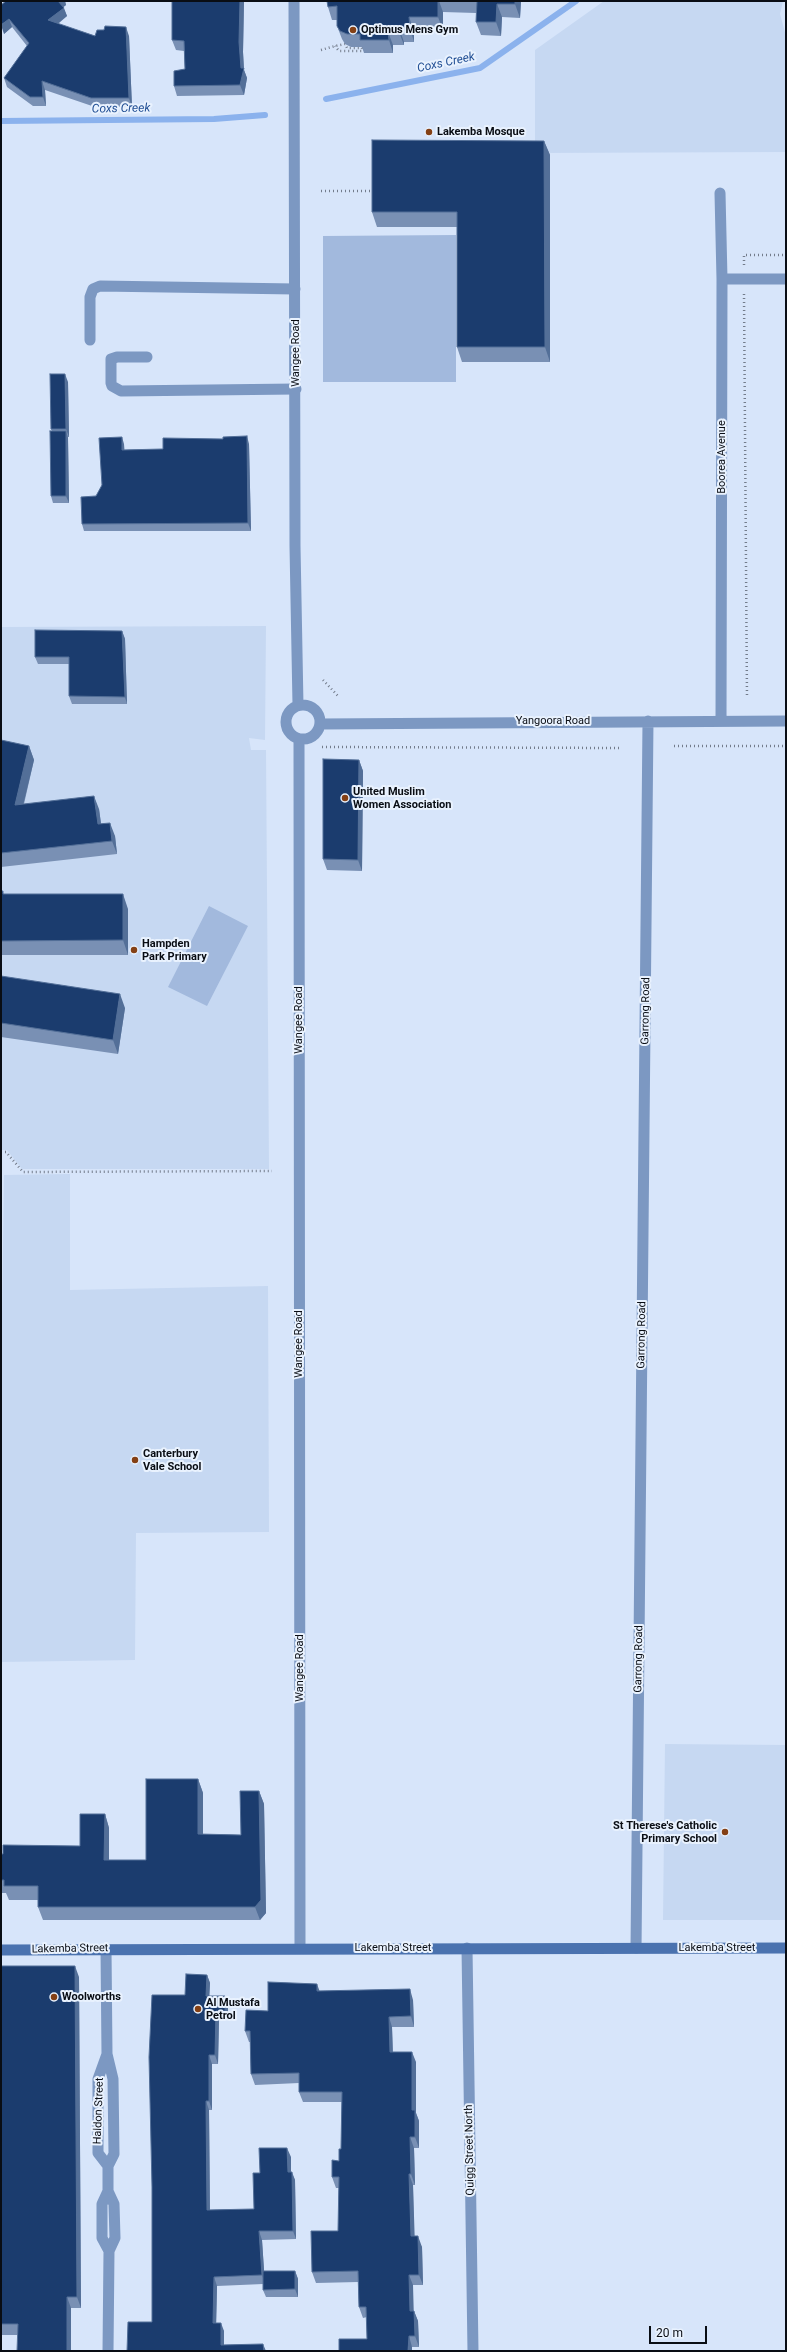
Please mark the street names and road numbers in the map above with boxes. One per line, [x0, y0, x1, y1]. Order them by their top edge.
street label: Wangee Road [289, 319, 303, 387]
street label: Boorea Avenue [715, 420, 729, 494]
street label: Yangoora Road [516, 714, 590, 728]
street label: Garrong Road [639, 977, 653, 1045]
street label: Wangee Road [292, 986, 306, 1054]
street label: Garrong Road [635, 1301, 649, 1369]
street label: Wangee Road [292, 1310, 306, 1378]
street label: Garrong Road [632, 1625, 646, 1693]
street label: Wangee Road [293, 1634, 307, 1702]
street label: Lakemba Street [355, 1941, 431, 1955]
street label: Lakemba Street [679, 1941, 755, 1955]
street label: Lakemba Street [32, 1942, 108, 1956]
street label: Haldon Street [91, 2077, 107, 2145]
street label: Quigg Street North [463, 2104, 477, 2196]

